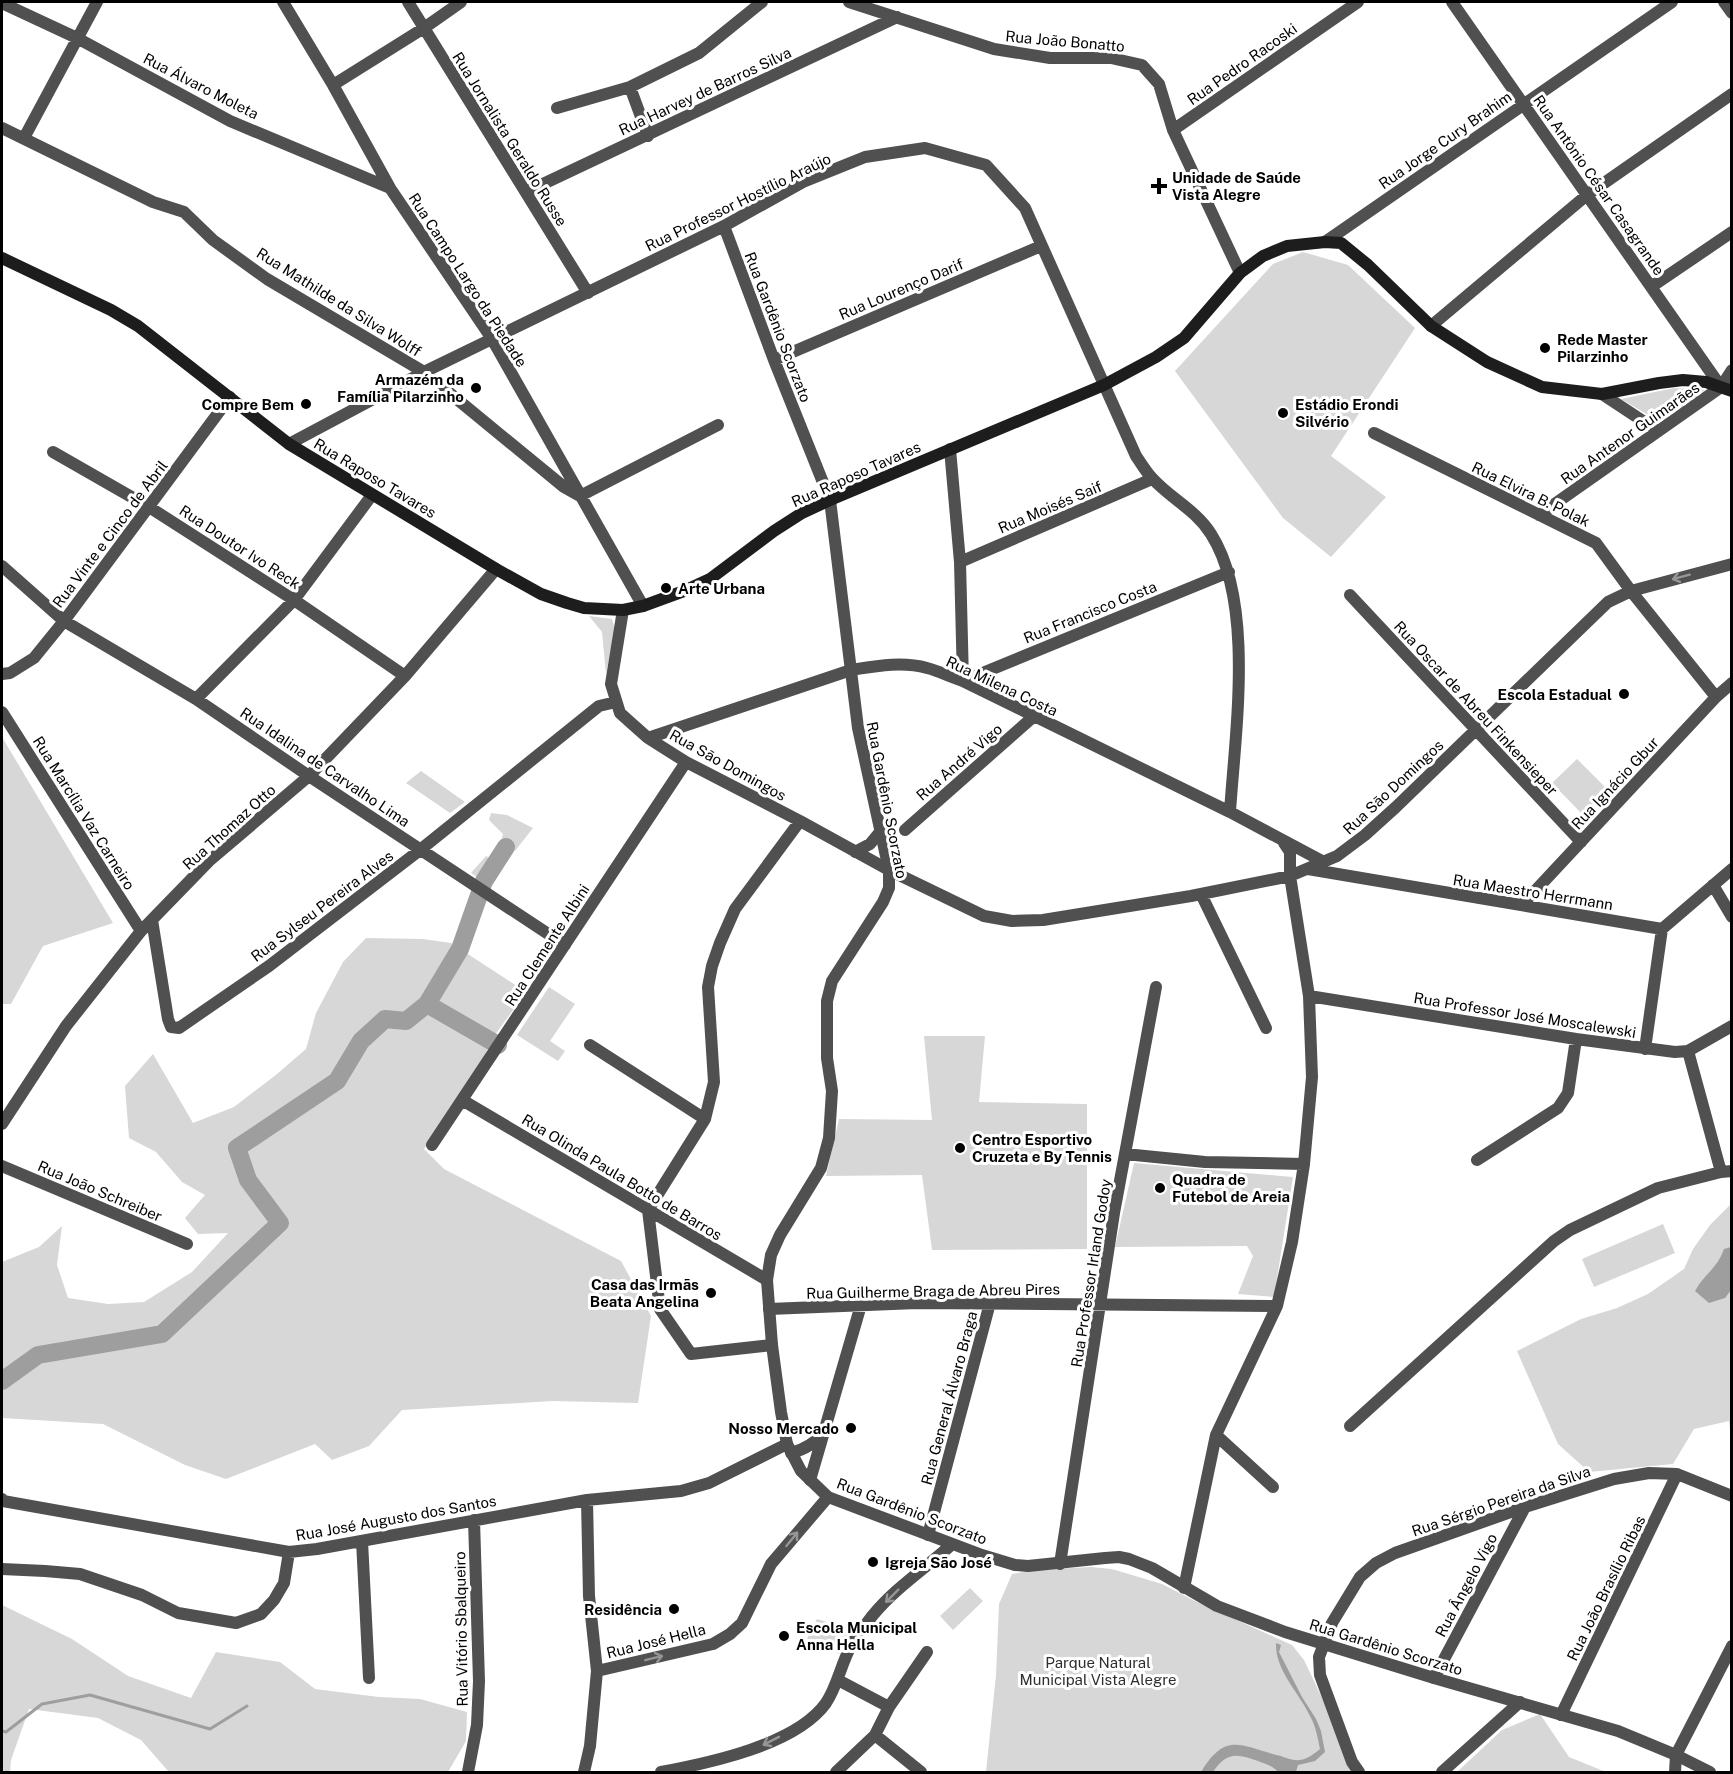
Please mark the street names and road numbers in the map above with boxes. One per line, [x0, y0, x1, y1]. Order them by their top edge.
street label: Rua Pedro Racoski [1184, 20, 1300, 108]
street label: Rua João Bonatto [1005, 27, 1125, 55]
street label: Rua Harvey de Barros Silva [616, 44, 794, 138]
street label: Rua Jornalista Geraldo Russe [449, 49, 571, 229]
street label: Rua Álvaro Moleta [141, 50, 261, 122]
street label: Rua Jorge Cury Brahim [1375, 88, 1515, 192]
street label: Rua Antônio César Casagrande [1530, 92, 1668, 278]
street label: Rua Professor Hostílio Araújo [642, 150, 834, 254]
street label: Rua Campo Largo da Piedade [405, 190, 531, 370]
street label: Rua Mathilde da Silva Wolff [254, 244, 425, 360]
street label: Rua Gardênio Scorzato [741, 249, 815, 405]
street label: Rua Lourenço Darif [836, 255, 966, 323]
street label: Rua Antenor Guimarães [1557, 379, 1703, 487]
street label: Rua Raposo Tavares [311, 435, 439, 521]
street label: Rua Raposo Tavares [789, 438, 923, 510]
street label: Rua Vinte e Cinco de Abril [49, 457, 171, 611]
street label: Rua Elvira B. Polak [1469, 458, 1593, 530]
street label: Rua Moisés Saif [995, 477, 1105, 537]
street label: Rua Doutor Ivo Reck [176, 502, 304, 592]
street label: Rua Francisco Costa [1021, 578, 1159, 646]
street label: Rua Oscar de Abreu Finkensieper [1391, 617, 1561, 799]
street label: Rua Milena Costa [943, 653, 1061, 719]
street label: Rua Idalina de Carvalho Lima [237, 704, 413, 830]
street label: Rua Gardênio Scorzato [863, 720, 911, 880]
street label: Rua André Vigo [913, 720, 1005, 804]
street label: Rua São Domingos [667, 726, 789, 804]
street label: Rua Marcília Vaz Carneiro [30, 733, 138, 893]
street label: Rua Ignácio Gbur [1568, 733, 1662, 832]
street label: Rua São Domingos [1340, 736, 1446, 838]
street label: Rua Thomaz Otto [179, 781, 279, 873]
street label: Rua Sylseu Pereira Alves [248, 847, 396, 965]
street label: Rua Maestro Herrmann [1452, 871, 1614, 913]
street label: Rua Clemente Albini [501, 881, 593, 1009]
street label: Rua Professor José Moscalewski [1413, 989, 1637, 1041]
street label: Rua Olinda Paula Botto de Barros [519, 1110, 725, 1244]
street label: Rua João Schreiber [35, 1157, 165, 1225]
street label: Rua Professor Irland Godoy [1068, 1178, 1114, 1368]
street label: Rua Guilherme Braga de Abreu Pires [806, 1280, 1060, 1302]
street label: Rua General Álvaro Braga [918, 1309, 980, 1487]
street label: Rua Sérgio Pereira da Silva [1409, 1462, 1593, 1540]
street label: Rua Gardênio Scorzato [834, 1474, 990, 1548]
street label: Rua José Augusto dos Santos [294, 1492, 498, 1544]
street label: Rua João Brasílio Ribas [1563, 1513, 1649, 1663]
street label: Rua Ângelo Vigo [1432, 1530, 1500, 1640]
street label: Rua Vitório Sbalqueiro [451, 1551, 471, 1707]
street label: Rua Gardênio Scorzato [1307, 1616, 1465, 1678]
street label: Rua José Hella [605, 1620, 707, 1662]

